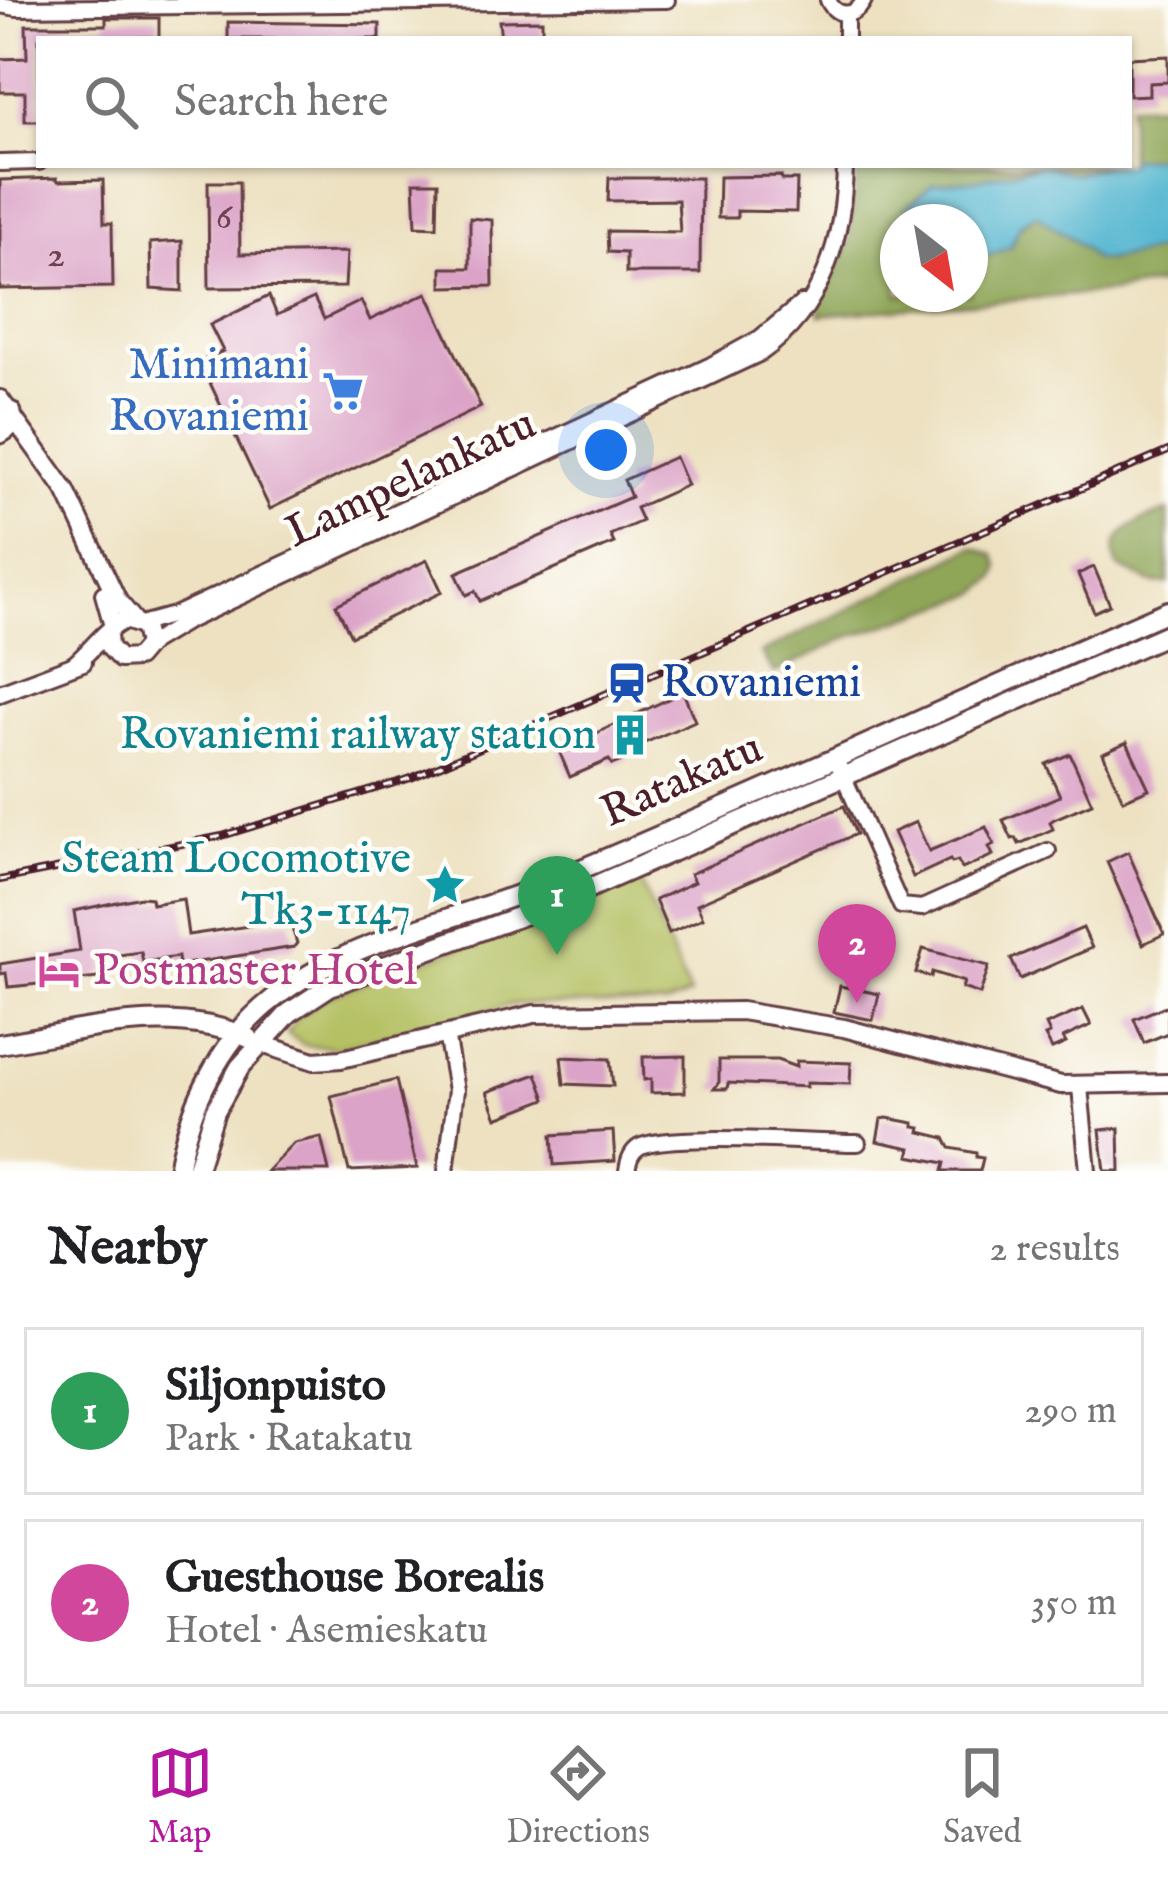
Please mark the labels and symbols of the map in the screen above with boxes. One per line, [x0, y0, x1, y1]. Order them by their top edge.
house number: 6 [216, 193, 234, 242]
north arrow [880, 204, 988, 312]
house number: 2 [47, 231, 65, 280]
place label: Minimani Rovaniemi [109, 337, 309, 446]
supermarket icon: Minimani Rovaniemi [320, 368, 366, 414]
street label: Lampelankatu [277, 396, 545, 562]
your location [576, 420, 636, 480]
place label: Rovaniemi [661, 655, 861, 712]
station icon: Rovaniemi [604, 660, 650, 706]
place label: Rovaniemi railway station [120, 707, 596, 764]
building icon: Rovaniemi railway station [607, 712, 653, 758]
street label: Ratakatu [592, 720, 772, 842]
place label: Steam Locomotive Tk3-1147 [61, 831, 411, 940]
pin: 1 [518, 856, 596, 955]
place icon: Steam Locomotive Tk3-1147 [422, 862, 468, 908]
pin: 2 [818, 904, 896, 1003]
place label: Postmaster Hotel [93, 943, 417, 1000]
hotel icon: Postmaster Hotel [36, 948, 82, 994]

